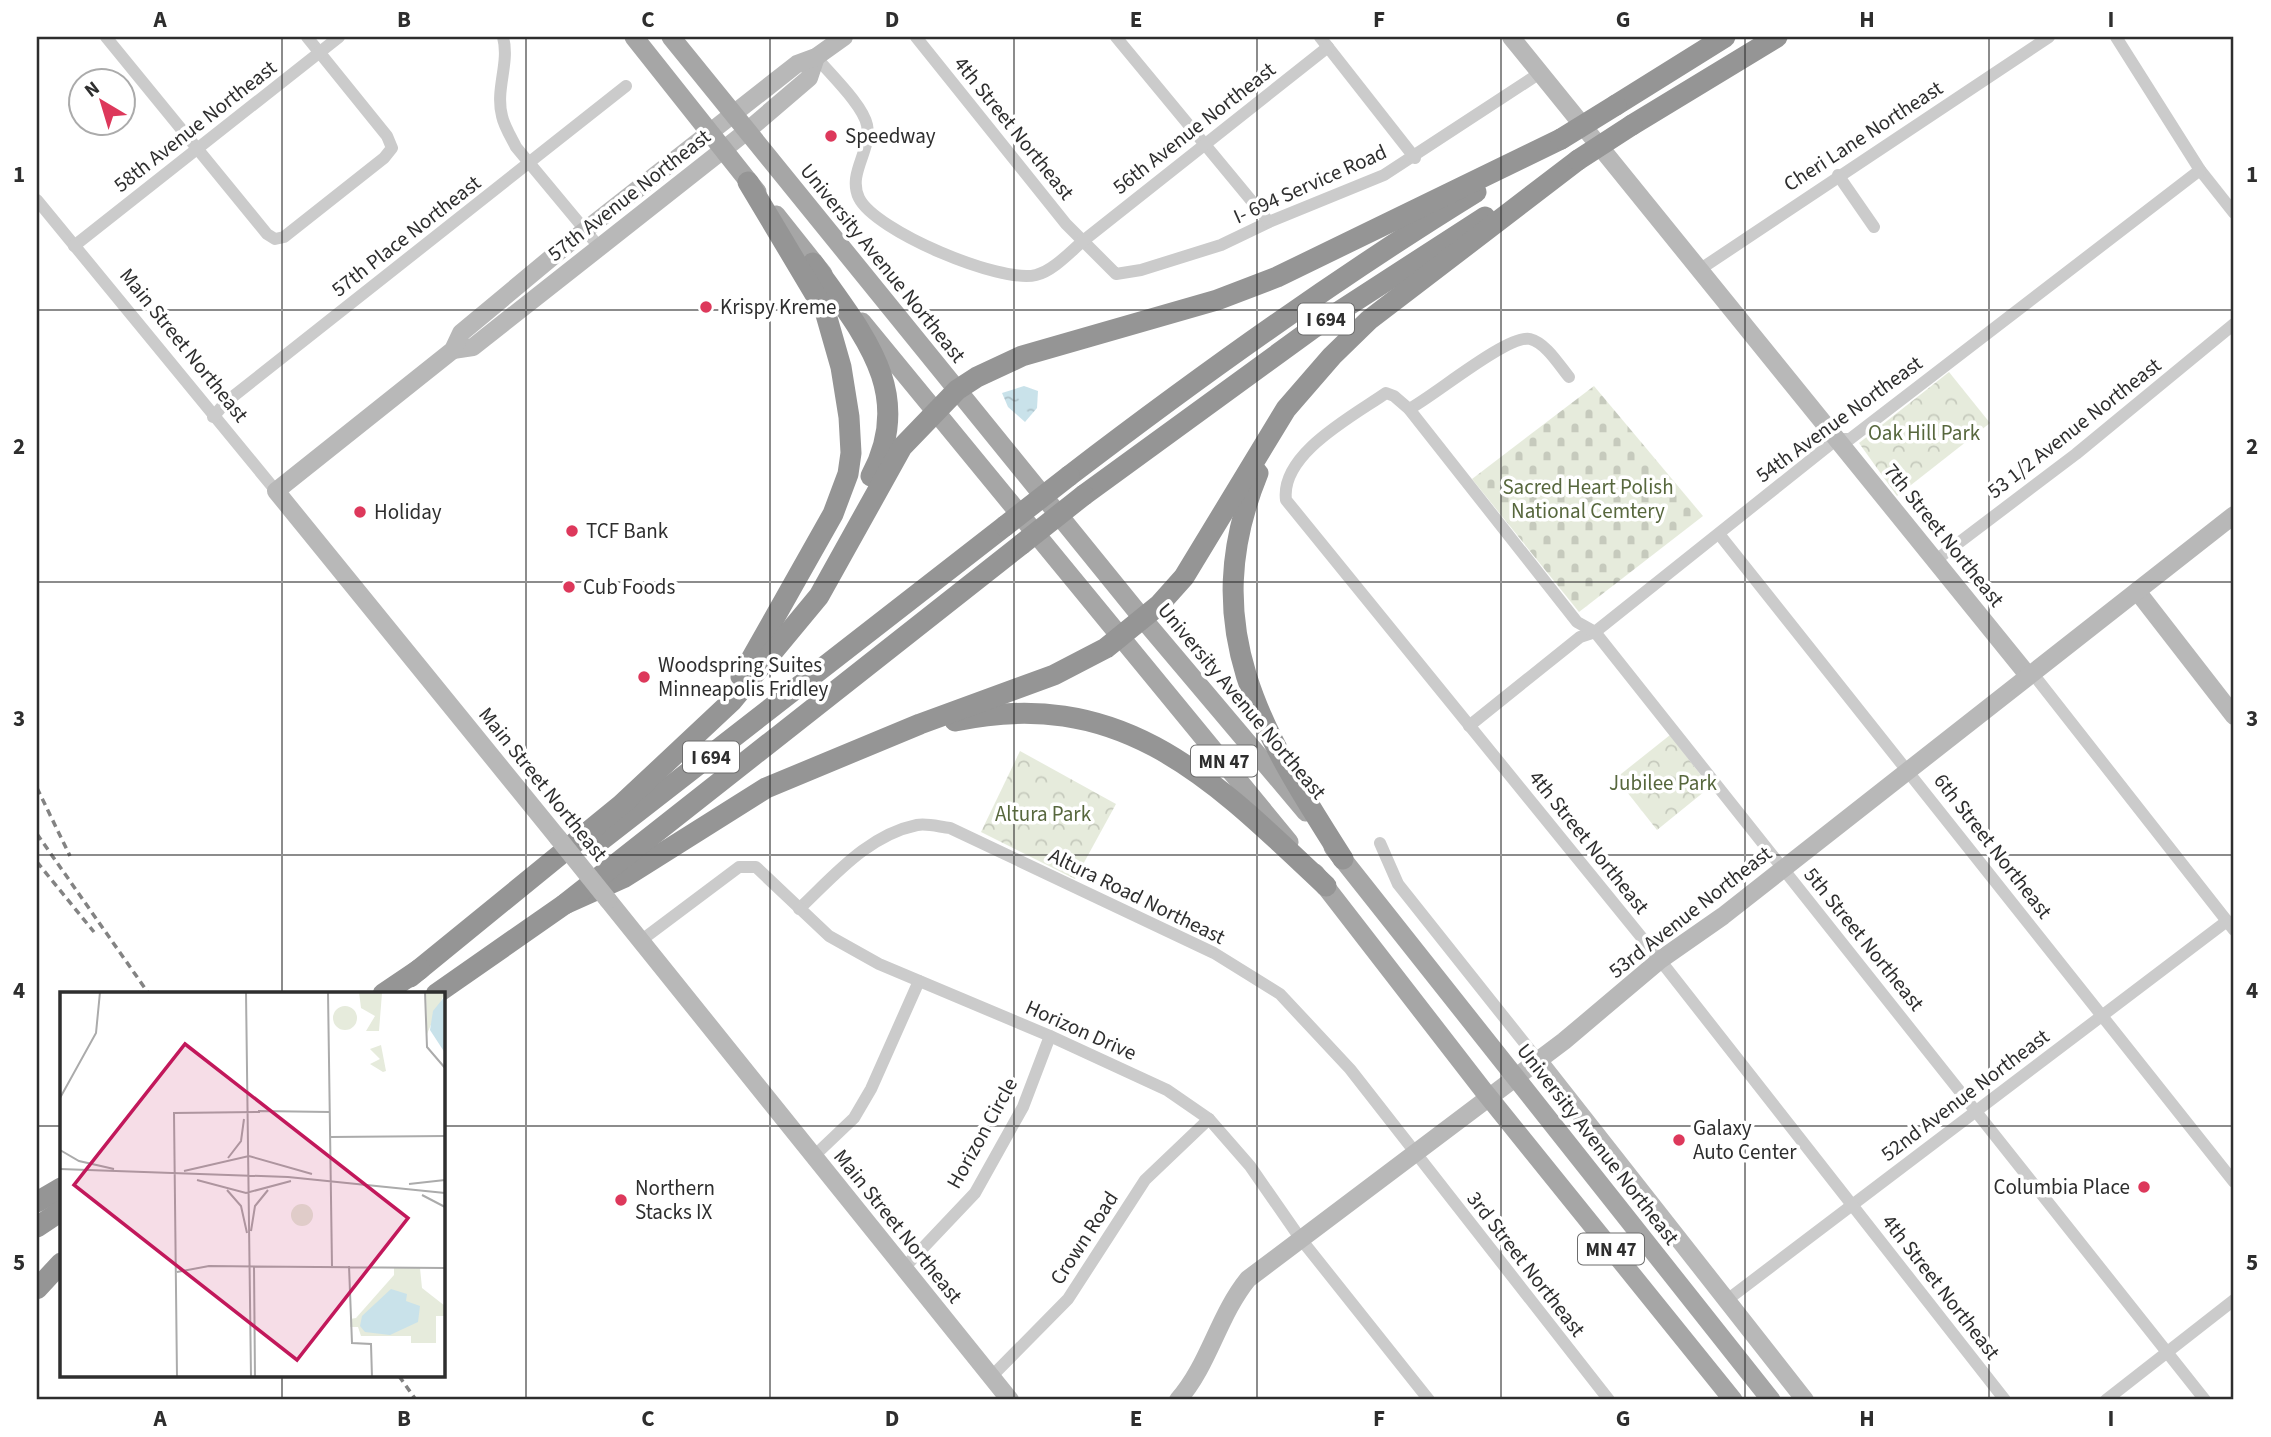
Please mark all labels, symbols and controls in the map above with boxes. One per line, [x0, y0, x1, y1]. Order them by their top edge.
text: A [152, 3, 167, 36]
text: B [397, 3, 411, 36]
text: C [641, 3, 655, 36]
text: D [885, 3, 899, 36]
text: E [1130, 3, 1142, 36]
text: F [1373, 3, 1385, 36]
text: G [1616, 3, 1630, 36]
text: H [1859, 3, 1875, 36]
text: I [2108, 3, 2114, 36]
street label: 4th Street Northeast [947, 50, 1081, 206]
street label: 58th Avenue Northeast [107, 53, 283, 199]
street label: 56th Avenue Northeast [1106, 55, 1282, 201]
north arrow [66, 66, 136, 136]
street label: Cheri Lane Northeast [1778, 73, 1948, 199]
text: N [79, 75, 106, 104]
place label: Speedway [845, 121, 936, 151]
street label: 57th Avenue Northeast [541, 122, 717, 268]
marker: Speedway [823, 128, 839, 144]
street label: I- 694 Service Road [1229, 137, 1391, 231]
street label: University Avenue Northeast [793, 157, 973, 369]
text: 1 [13, 158, 25, 191]
text: 1 [2246, 158, 2258, 191]
street label: 57th Place Northeast [325, 168, 487, 304]
street label: Main Street Northeast [112, 262, 256, 428]
place label: Krispy Kreme [720, 292, 836, 322]
marker: Krispy Kreme [698, 299, 714, 315]
road number: I 694 [1298, 304, 1354, 334]
street label: 54th Avenue Northeast [1749, 348, 1929, 490]
street label: 53 1/2 Avenue Northeast [1981, 350, 2167, 506]
park label: Oak Hill Park [1868, 418, 1981, 448]
text: 2 [13, 430, 25, 463]
text: 2 [2246, 430, 2258, 463]
street label: 7th Street Northeast [1877, 457, 2011, 613]
park label: Sacred Heart Polish National Cemtery [1502, 472, 1674, 526]
place label: Holiday [374, 497, 442, 527]
marker: Holiday [352, 504, 368, 520]
place label: TCF Bank [586, 516, 669, 546]
marker: TCF Bank [564, 523, 580, 539]
place label: Cub Foods [583, 572, 676, 602]
marker: Cub Foods [561, 579, 577, 595]
street label: University Avenue Northeast [1151, 596, 1333, 806]
place label: Woodspring Suites Minneapolis Fridley [658, 650, 829, 704]
marker: Woodspring Suites Minneapolis Fridley [636, 669, 652, 685]
street label: Main Street Northeast [471, 701, 615, 867]
text: 3 [13, 702, 25, 735]
text: 3 [2246, 702, 2258, 735]
road number: I 694 [683, 742, 739, 772]
road number: MN 47 [1191, 746, 1257, 776]
street label: 4th Street Northeast [1522, 764, 1656, 920]
street label: 6th Street Northeast [1927, 767, 2059, 925]
park label: Jubilee Park [1609, 768, 1718, 798]
park label: Altura Park [995, 799, 1092, 829]
street label: 53rd Avenue Northeast [1602, 839, 1778, 985]
street label: Altura Road Northeast [1044, 840, 1230, 952]
street label: 5th Street Northeast [1797, 861, 1931, 1017]
text: 4 [13, 974, 25, 1007]
text: 4 [2246, 974, 2258, 1007]
inset map [60, 992, 444, 1378]
street label: Horizon Drive [1021, 992, 1141, 1068]
street label: 52nd Avenue Northeast [1874, 1022, 2056, 1168]
street label: University Avenue Northeast [1510, 1037, 1686, 1251]
street label: Horizon Circle [939, 1072, 1025, 1194]
place label: Galaxy Auto Center [1693, 1113, 1797, 1167]
marker: Galaxy Auto Center [1671, 1132, 1687, 1148]
street label: Main Street Northeast [826, 1143, 970, 1309]
place label: Columbia Place [1994, 1172, 2130, 1202]
place label: Northern Stacks IX [635, 1173, 715, 1227]
marker: Columbia Place [2136, 1179, 2152, 1195]
street label: Crown Road [1042, 1185, 1126, 1291]
street label: 3rd Street Northeast [1460, 1185, 1592, 1343]
marker: Northern Stacks IX [613, 1192, 629, 1208]
street label: 4th Street Northeast [1875, 1208, 2007, 1366]
road number: MN 47 [1578, 1233, 1644, 1264]
text: 5 [13, 1246, 25, 1279]
text: 5 [2246, 1246, 2258, 1279]
text: A [152, 1402, 167, 1435]
text: B [397, 1402, 411, 1435]
text: C [641, 1402, 655, 1435]
text: D [885, 1402, 899, 1435]
text: E [1130, 1402, 1142, 1435]
text: F [1373, 1402, 1385, 1435]
text: G [1616, 1402, 1630, 1435]
text: H [1859, 1402, 1875, 1435]
text: I [2108, 1402, 2114, 1435]

